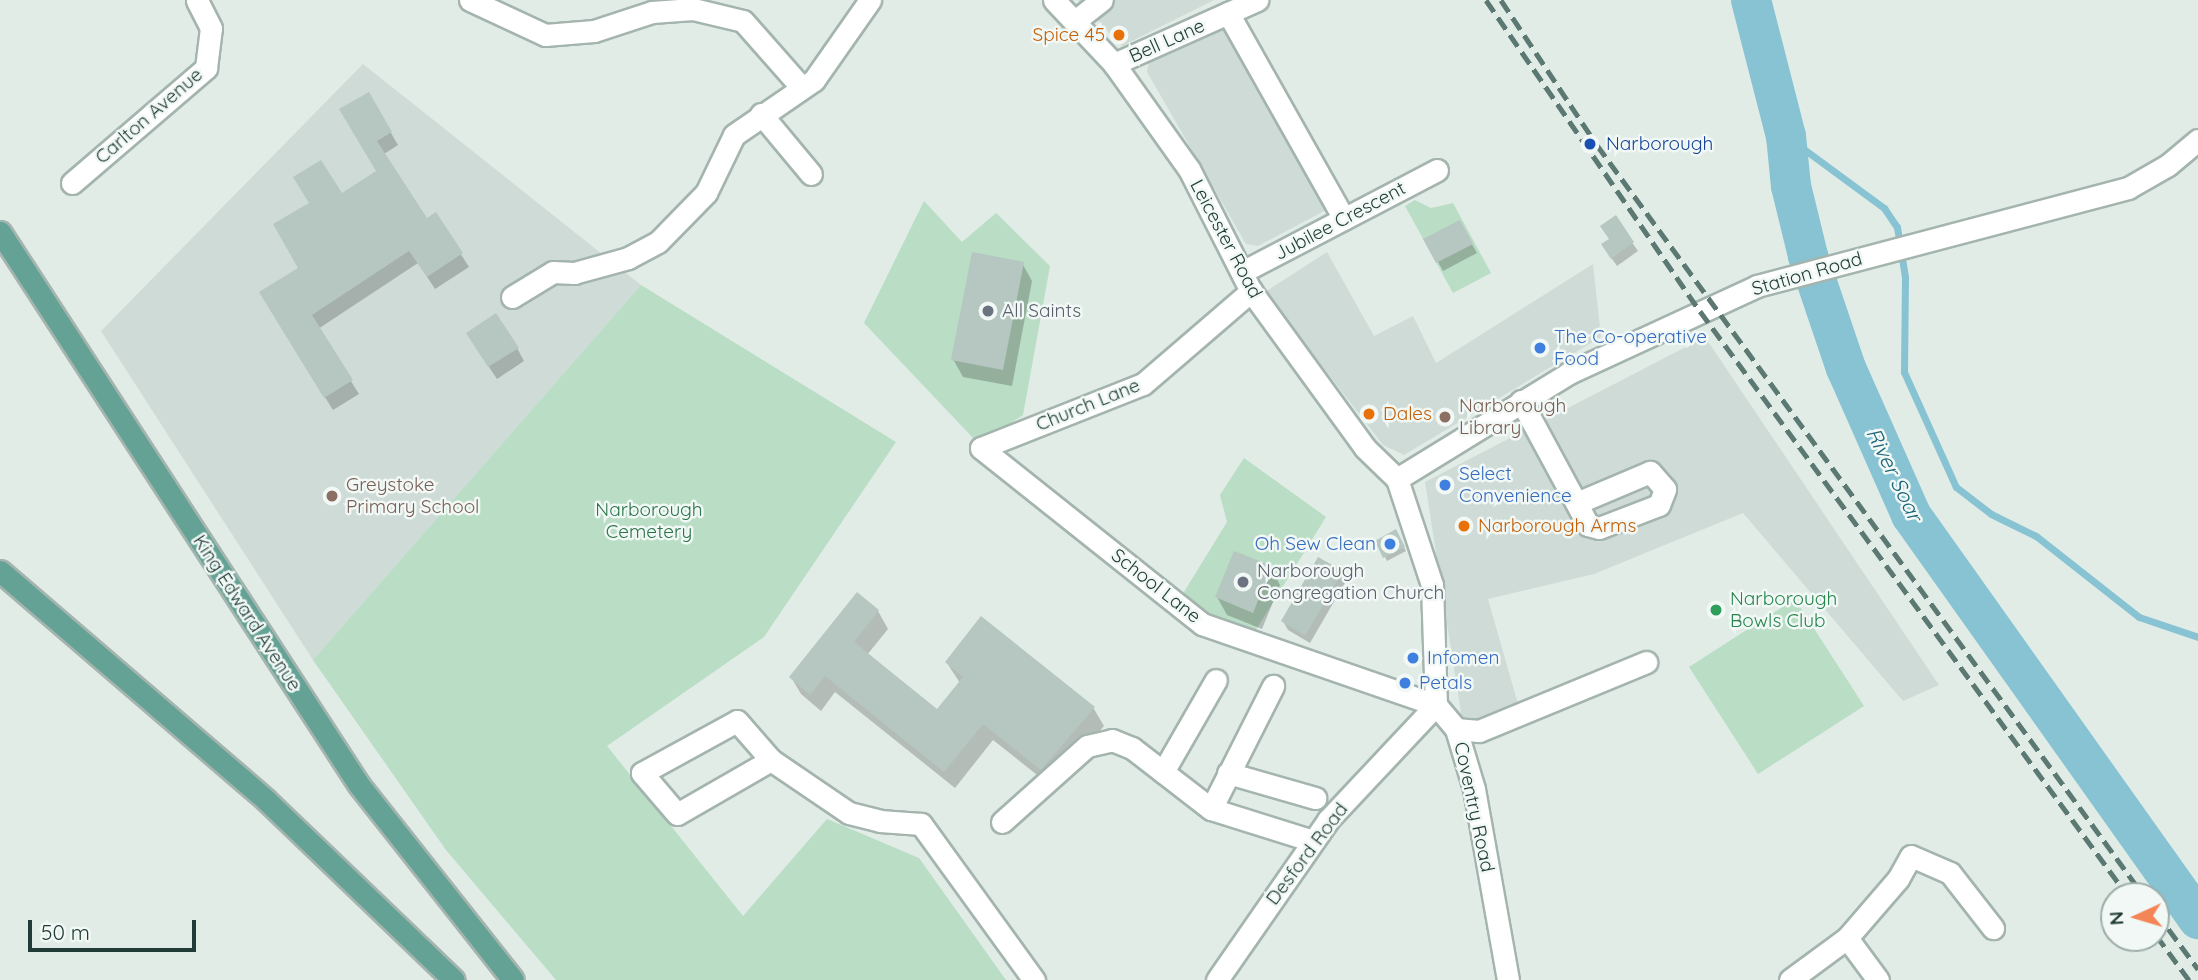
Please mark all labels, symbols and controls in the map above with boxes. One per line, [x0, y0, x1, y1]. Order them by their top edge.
street label: Bell Lane [1126, 14, 1208, 68]
place label: Spice 45 [1032, 24, 1105, 46]
marker: Spice 45 [1111, 27, 1127, 43]
street label: Carlton Avenue [91, 63, 207, 169]
place label: Narborough [1606, 133, 1713, 155]
marker: Narborough [1580, 134, 1600, 154]
street label: Leicester Road [1185, 176, 1267, 302]
street label: Jubilee Crescent [1271, 177, 1409, 265]
street label: Station Road [1749, 247, 1865, 301]
place label: All Saints [1002, 300, 1081, 322]
marker: All Saints [980, 303, 996, 319]
place label: The Co-operative Food [1554, 326, 1707, 370]
marker: The Co-operative Food [1532, 340, 1548, 356]
street label: Church Lane [1033, 374, 1143, 436]
place label: Narborough Library [1459, 395, 1566, 439]
place label: Dales [1383, 403, 1432, 425]
marker: Dales [1361, 406, 1377, 422]
marker: Narborough Library [1437, 409, 1453, 425]
water label: River Soar [1862, 423, 1928, 525]
place label: Select Convenience [1459, 463, 1572, 507]
place label: Greystoke Primary School [346, 474, 479, 518]
marker: Select Convenience [1437, 477, 1453, 493]
marker: Greystoke Primary School [324, 488, 340, 504]
park label: Narborough Cemetery [595, 499, 703, 543]
place label: Narborough Arms [1478, 515, 1636, 537]
marker: Narborough Arms [1456, 518, 1472, 534]
street label: King Edward Avenue [188, 531, 306, 695]
place label: Oh Sew Clean [1255, 533, 1376, 555]
marker: Oh Sew Clean [1382, 536, 1398, 552]
street label: School Lane [1107, 544, 1205, 628]
place label: Narborough Congregation Church [1257, 560, 1444, 604]
marker: Narborough Congregation Church [1235, 574, 1251, 590]
place label: Narborough Bowls Club [1730, 588, 1837, 632]
marker: Narborough Bowls Club [1708, 602, 1724, 618]
place label: Infomen [1427, 647, 1499, 669]
marker: Infomen [1405, 650, 1421, 666]
place label: Petals [1419, 672, 1472, 694]
marker: Petals [1397, 675, 1413, 691]
street label: Coventry Road [1449, 740, 1499, 874]
street label: Desford Road [1261, 799, 1353, 909]
north arrow [2100, 882, 2170, 952]
scale bar [32, 906, 200, 950]
text: N [2104, 911, 2129, 926]
text: 50 m [41, 919, 90, 945]

